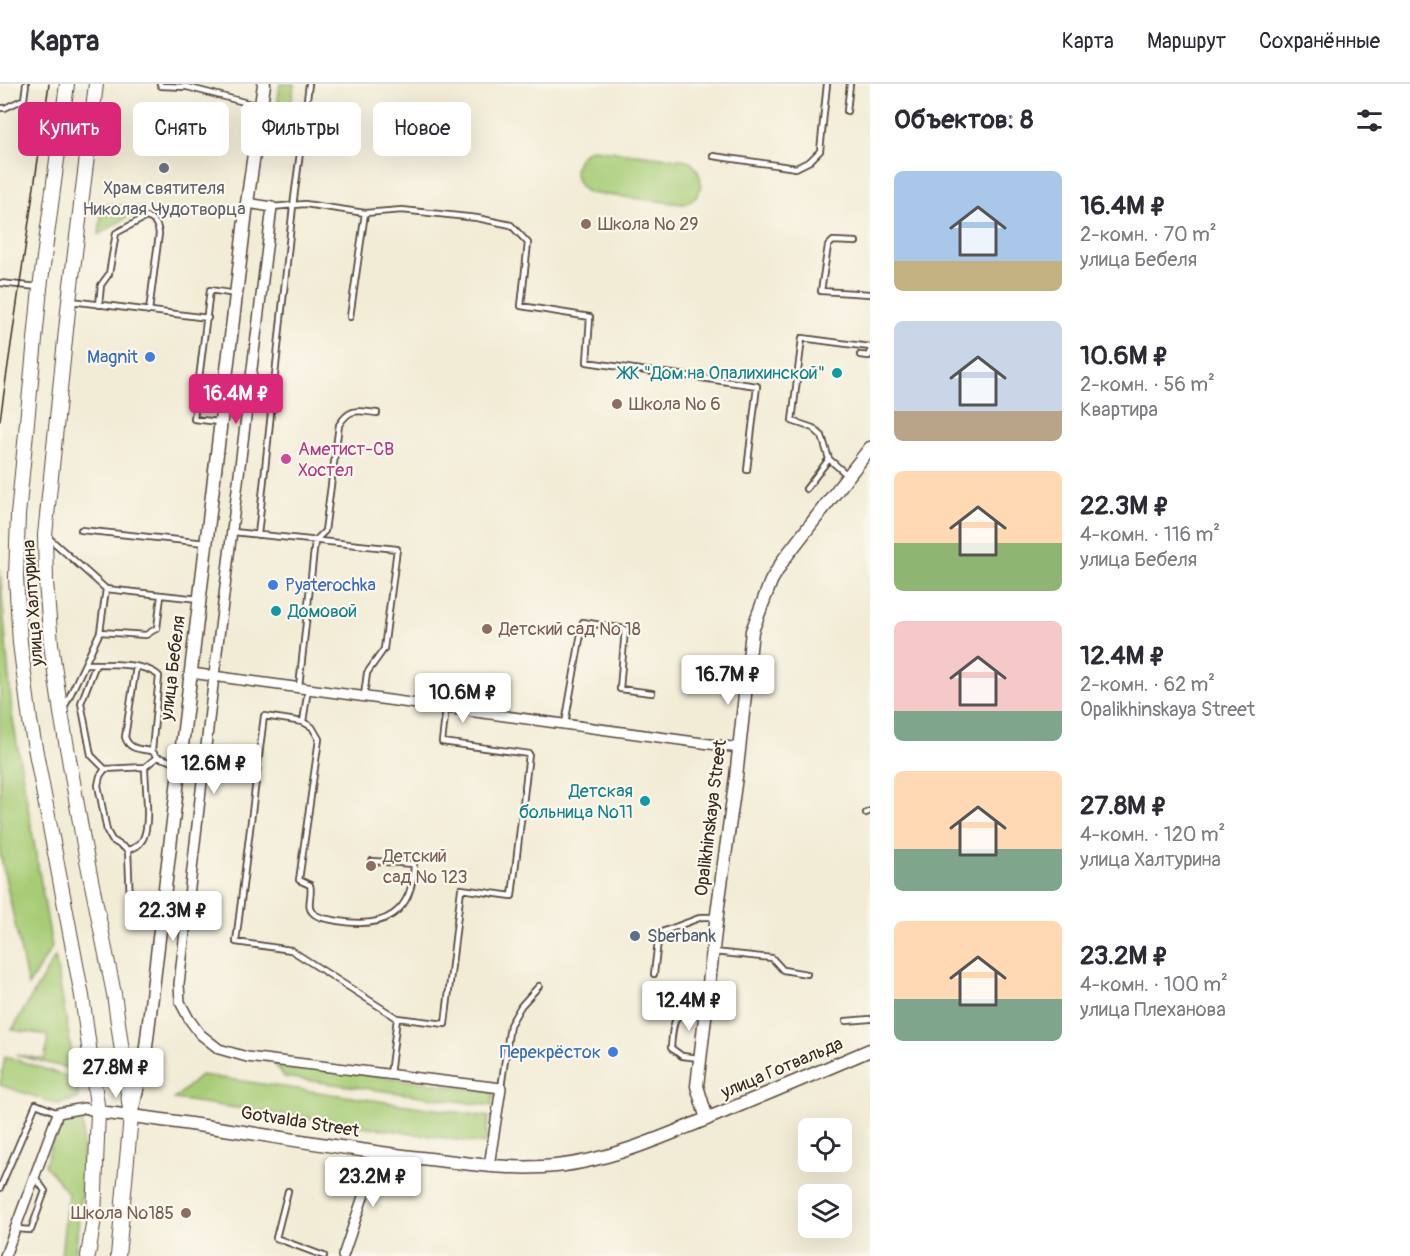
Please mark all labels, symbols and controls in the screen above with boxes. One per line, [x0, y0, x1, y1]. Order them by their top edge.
text: Карта [30, 24, 99, 59]
text: Карта [1062, 28, 1114, 55]
text: Маршрут [1147, 28, 1226, 55]
text: Сохранённые [1259, 28, 1380, 55]
chip: Купить [18, 102, 121, 156]
chip: Снять [133, 102, 229, 156]
chip: Фильтры [241, 102, 361, 156]
chip: Новое [373, 102, 471, 156]
text: Объектов: 8 [894, 104, 1033, 136]
icon: filters [1353, 104, 1386, 137]
marker: Храм святителя Николая Чудотворца [157, 161, 171, 175]
place label: Храм святителя Николая Чудотворца [82, 177, 246, 221]
text: 16.4M ₽ [1080, 190, 1166, 222]
icon: home [942, 195, 1014, 267]
place label: Школа № 29 [598, 213, 699, 236]
marker: Школа № 29 [579, 217, 593, 231]
text: 2-комн. · 70 m² [1080, 222, 1217, 247]
text: улица Бебеля [1080, 247, 1197, 272]
text: 10.6M ₽ [1080, 340, 1169, 372]
icon: home [942, 345, 1014, 417]
place label: Magnit [87, 346, 139, 369]
marker: Magnit [143, 350, 157, 364]
place label: ЖК "Дом на Опалихинской" [616, 362, 825, 385]
marker: ЖК "Дом на Опалихинской" [830, 366, 844, 380]
text: 2-комн. · 56 m² [1080, 372, 1215, 397]
pin: 16.4M ₽ [181, 374, 291, 425]
text: 16.4M ₽ [203, 381, 269, 406]
place label: Школа № 6 [629, 393, 721, 416]
marker: Школа № 6 [610, 397, 624, 411]
text: Квартира [1080, 397, 1158, 422]
place label: Аметист-СВ Хостел [298, 438, 394, 482]
marker: Аметист-СВ Хостел [279, 452, 293, 466]
text: 22.3M ₽ [1080, 490, 1169, 522]
icon: home [942, 495, 1014, 567]
text: 4-комн. · 116 m² [1080, 522, 1220, 547]
street label: улица Халтурина [17, 539, 49, 668]
text: улица Бебеля [1080, 547, 1197, 572]
place label: Pyaterochka [285, 574, 376, 597]
marker: Pyaterochka [266, 578, 280, 592]
place label: Домовой [287, 600, 357, 623]
marker: Домовой [269, 604, 283, 618]
street label: улица Бебеля [155, 614, 191, 723]
place label: Детский сад № 18 [498, 618, 641, 641]
marker: Детский сад № 18 [480, 622, 494, 636]
text: 12.4M ₽ [1080, 640, 1165, 672]
icon: home [942, 645, 1014, 717]
pin: 16.7M ₽ [673, 655, 783, 706]
text: 16.7M ₽ [695, 662, 761, 687]
text: 2-комн. · 62 m² [1080, 672, 1215, 697]
pin: 10.6M ₽ [408, 673, 518, 724]
text: 10.6M ₽ [429, 680, 497, 705]
text: Opalikhinskaya Street [1080, 697, 1255, 722]
street label: Opalikhinskaya Street [690, 738, 732, 898]
pin: 12.6M ₽ [159, 744, 269, 795]
text: 12.6M ₽ [181, 751, 247, 776]
place label: Детская больница №11 [519, 780, 633, 824]
text: 27.8M ₽ [1080, 790, 1167, 822]
marker: Детская больница №11 [638, 794, 652, 808]
icon: home [942, 795, 1014, 867]
text: 4-комн. · 120 m² [1080, 822, 1225, 847]
place label: Детский сад № 123 [382, 845, 468, 889]
text: улица Халтурина [1080, 847, 1221, 872]
marker: Детский сад № 123 [364, 859, 378, 873]
pin: 22.3M ₽ [118, 891, 228, 942]
text: 22.3M ₽ [139, 898, 207, 923]
place label: Sberbank [647, 925, 716, 948]
marker: Sberbank [628, 929, 642, 943]
text: 23.2M ₽ [1080, 940, 1168, 972]
icon: home [942, 945, 1014, 1017]
text: 4-комн. · 100 m² [1080, 972, 1228, 997]
pin: 12.4M ₽ [634, 981, 744, 1032]
text: 12.4M ₽ [656, 988, 722, 1013]
text: улица Плеханова [1080, 997, 1226, 1022]
street label: улица Готвальда [717, 1032, 846, 1104]
place label: Перекрёсток [500, 1041, 601, 1064]
marker: Перекрёсток [606, 1045, 620, 1059]
pin: 27.8M ₽ [61, 1048, 171, 1099]
text: 27.8M ₽ [83, 1055, 149, 1080]
street label: Gotvalda Street [239, 1101, 362, 1143]
map controls [798, 1118, 852, 1238]
button: locate [798, 1118, 852, 1172]
pin: 23.2M ₽ [318, 1157, 428, 1208]
text: 23.2M ₽ [339, 1164, 407, 1189]
button: layers [798, 1184, 852, 1238]
place label: Школа №185 [71, 1202, 174, 1225]
marker: Школа №185 [179, 1206, 193, 1220]

